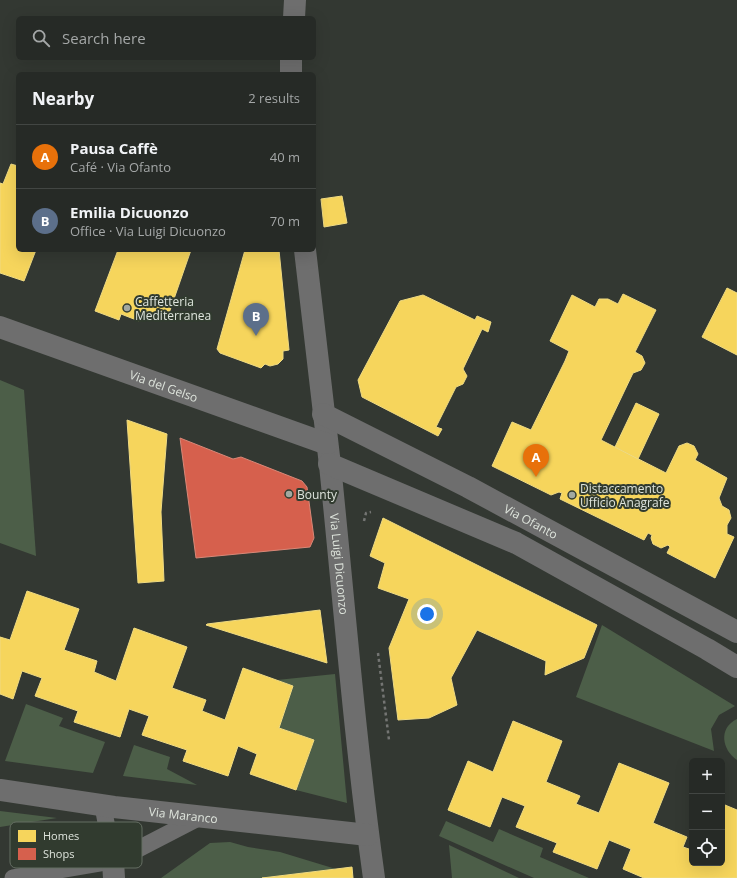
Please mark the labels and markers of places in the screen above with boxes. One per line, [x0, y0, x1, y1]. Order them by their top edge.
place label: Caffetteria Mediterranea [135, 293, 211, 324]
marker: Caffetteria Mediterranea [122, 303, 132, 313]
pin: B [243, 303, 269, 336]
pin: A [523, 444, 549, 477]
place label: Distaccamento Ufficio Anagrafe [580, 480, 670, 511]
place label: Bounty [297, 486, 338, 503]
marker: Bounty [284, 489, 294, 499]
marker: Distaccamento Ufficio Anagrafe [567, 490, 577, 500]

